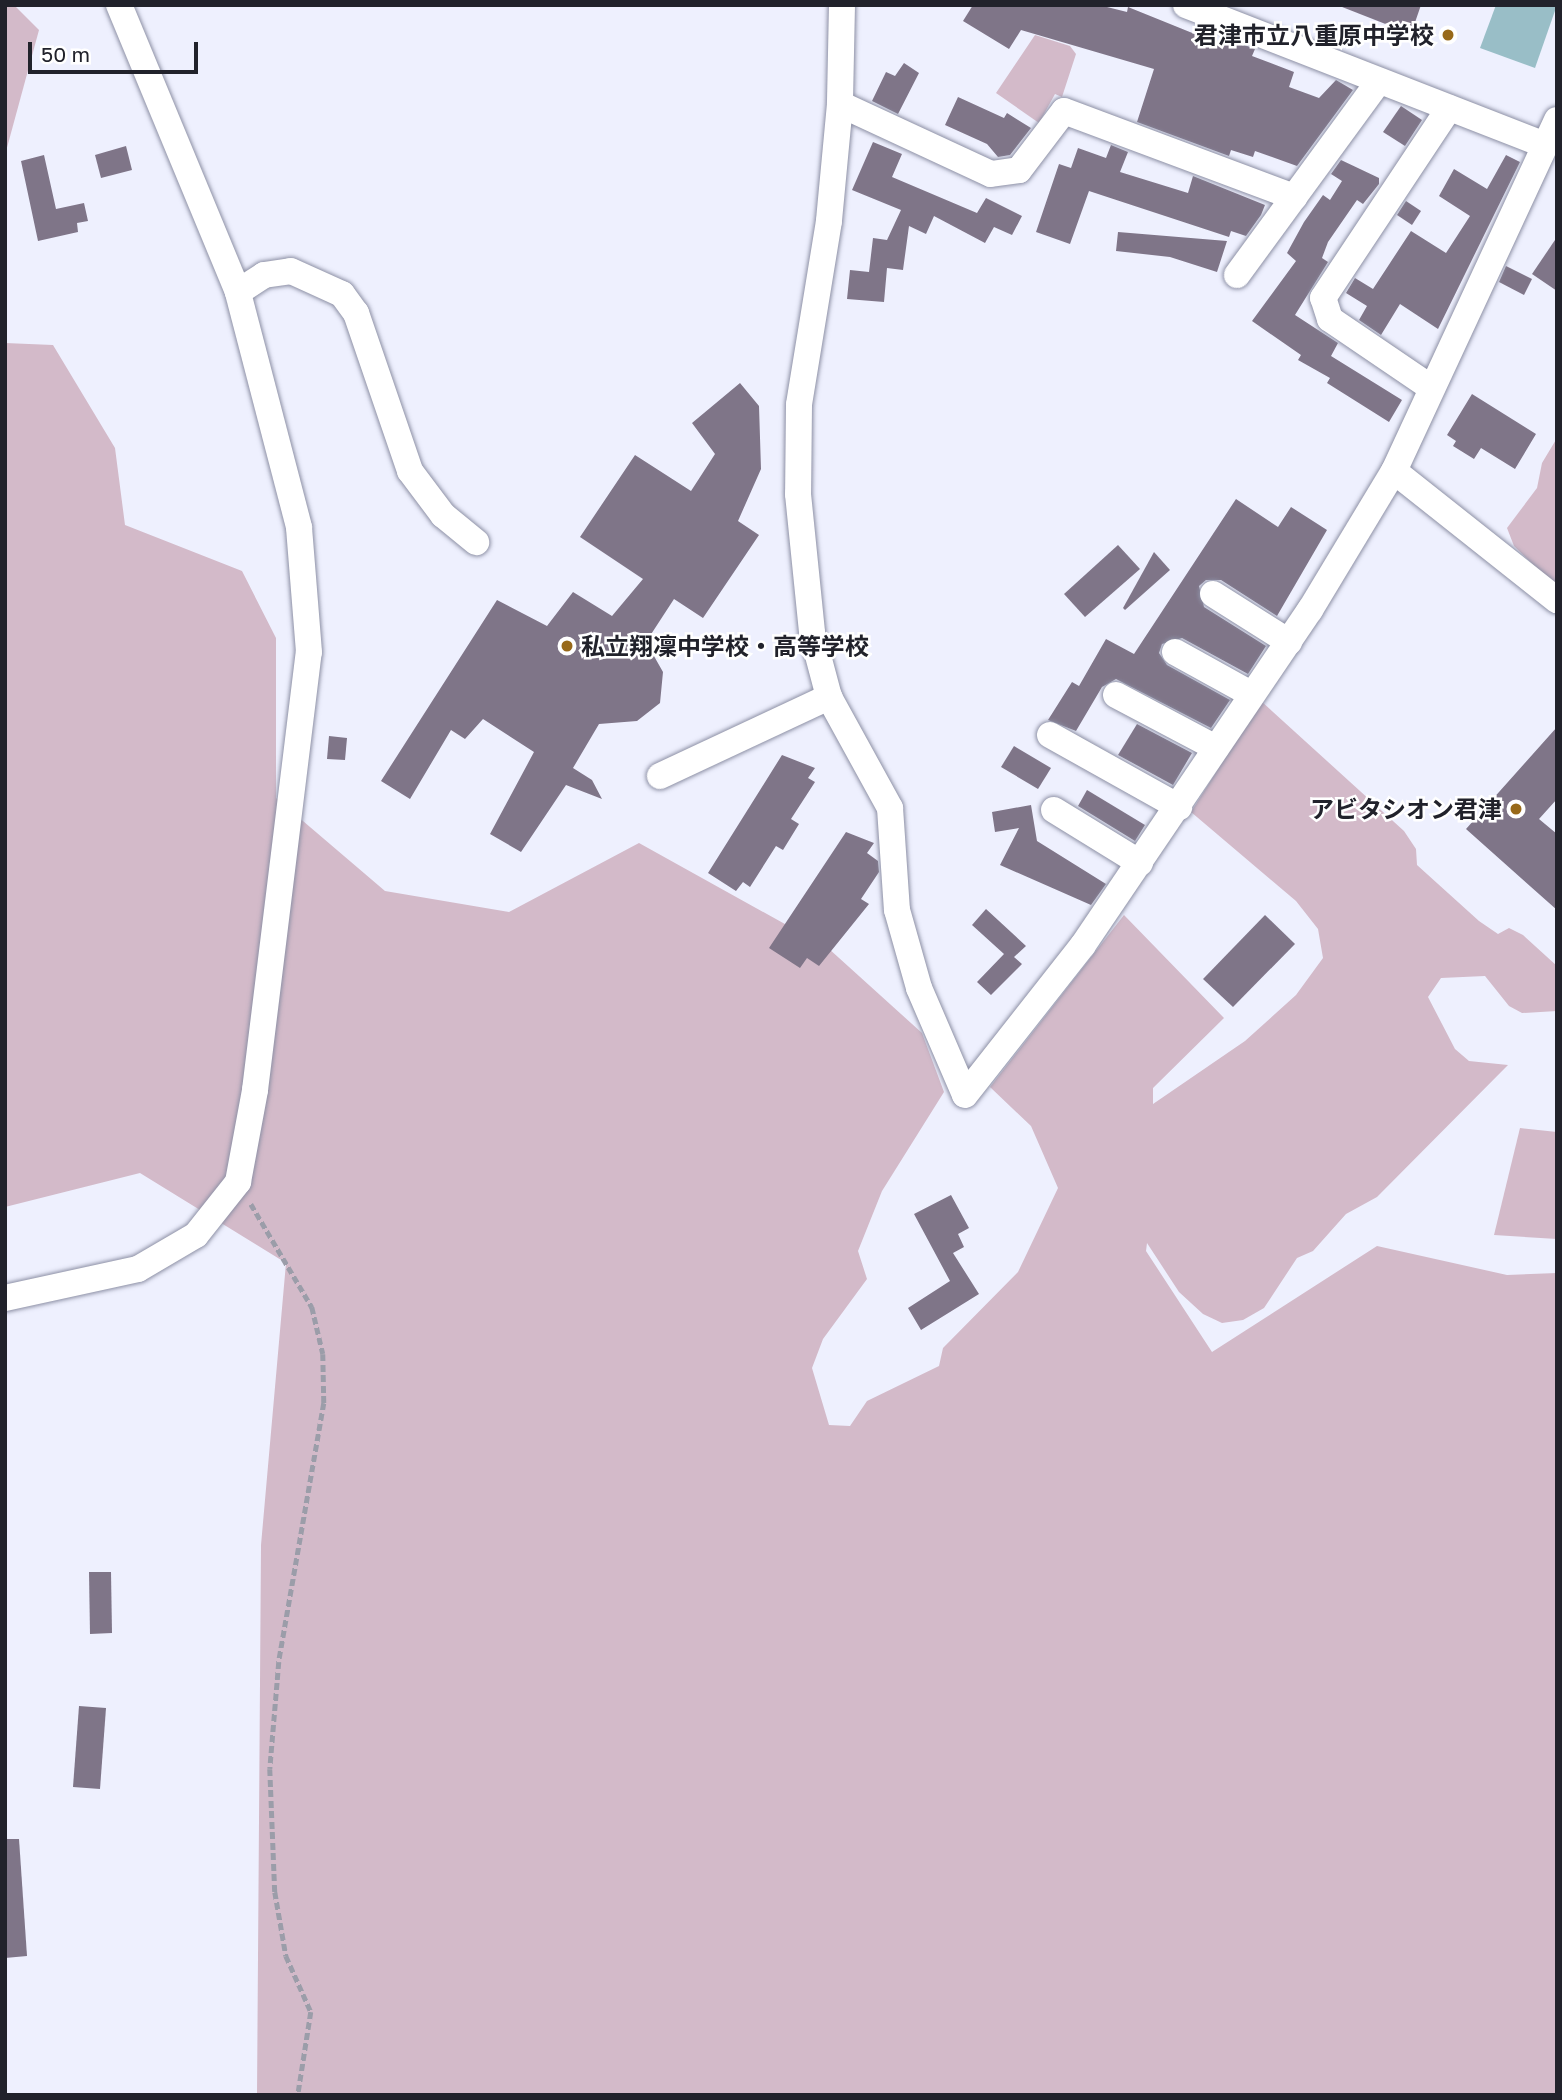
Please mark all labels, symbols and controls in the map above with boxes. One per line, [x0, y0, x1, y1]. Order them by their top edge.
place label: 君津市立八重原中学校 [1194, 21, 1434, 49]
marker: 君津市立八重原中学校 [1440, 27, 1456, 43]
scale bar [32, 28, 201, 72]
text: 50 m [41, 41, 90, 67]
place label: 私立翔凜中学校・高等学校 [581, 632, 869, 660]
marker: 私立翔凜中学校・高等学校 [559, 638, 575, 654]
place label: アビタシオン君津 [1310, 795, 1502, 823]
marker: アビタシオン君津 [1508, 801, 1524, 817]

